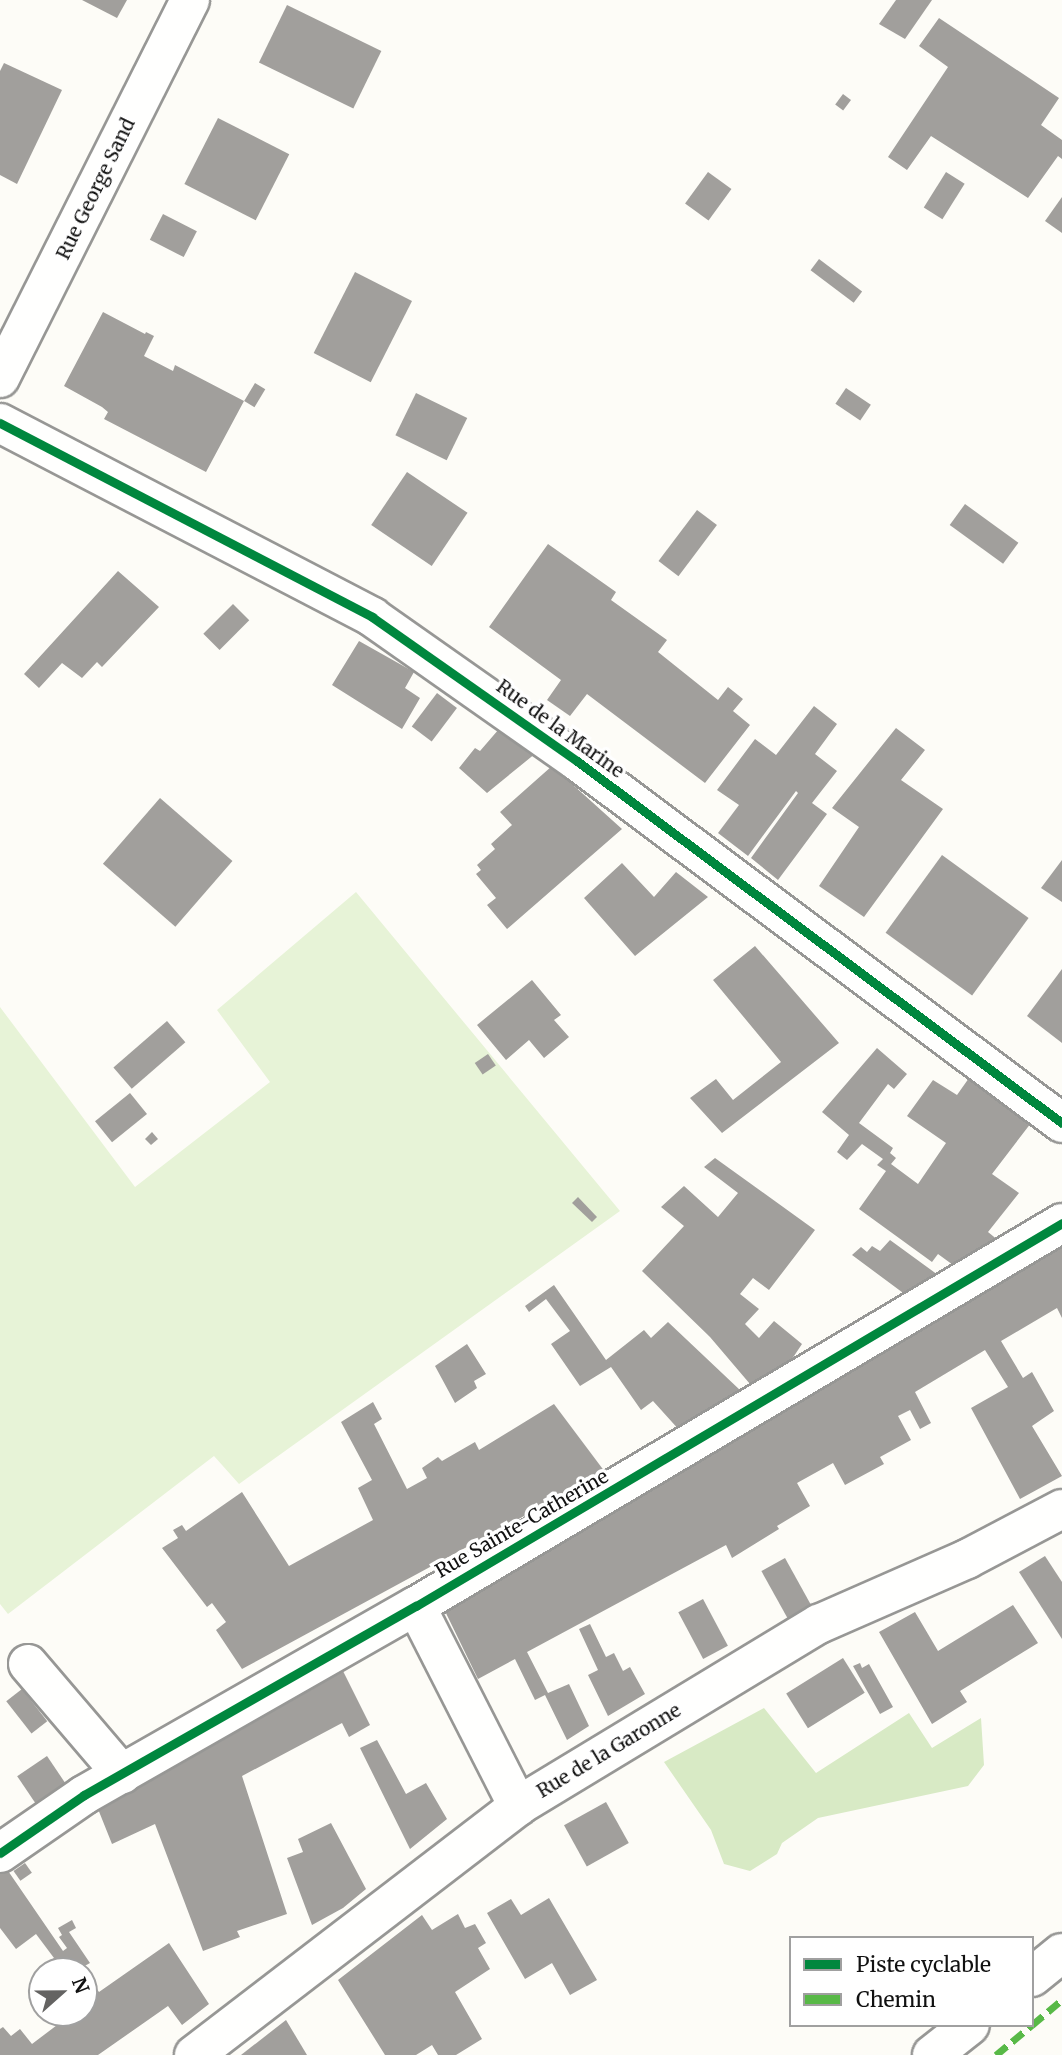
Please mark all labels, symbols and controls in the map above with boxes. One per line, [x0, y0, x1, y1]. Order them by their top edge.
street label: Rue George Sand [52, 115, 140, 263]
street label: Rue de la Marine [492, 675, 628, 783]
street label: Rue Sainte-Catherine [431, 1465, 613, 1583]
street label: Rue de la Garonne [533, 1699, 685, 1803]
legend [789, 1936, 1034, 2027]
text: Piste cyclable [856, 1951, 991, 1978]
north arrow [28, 1957, 98, 2027]
text: N [67, 1974, 95, 1996]
text: Chemin [856, 1986, 936, 2013]

